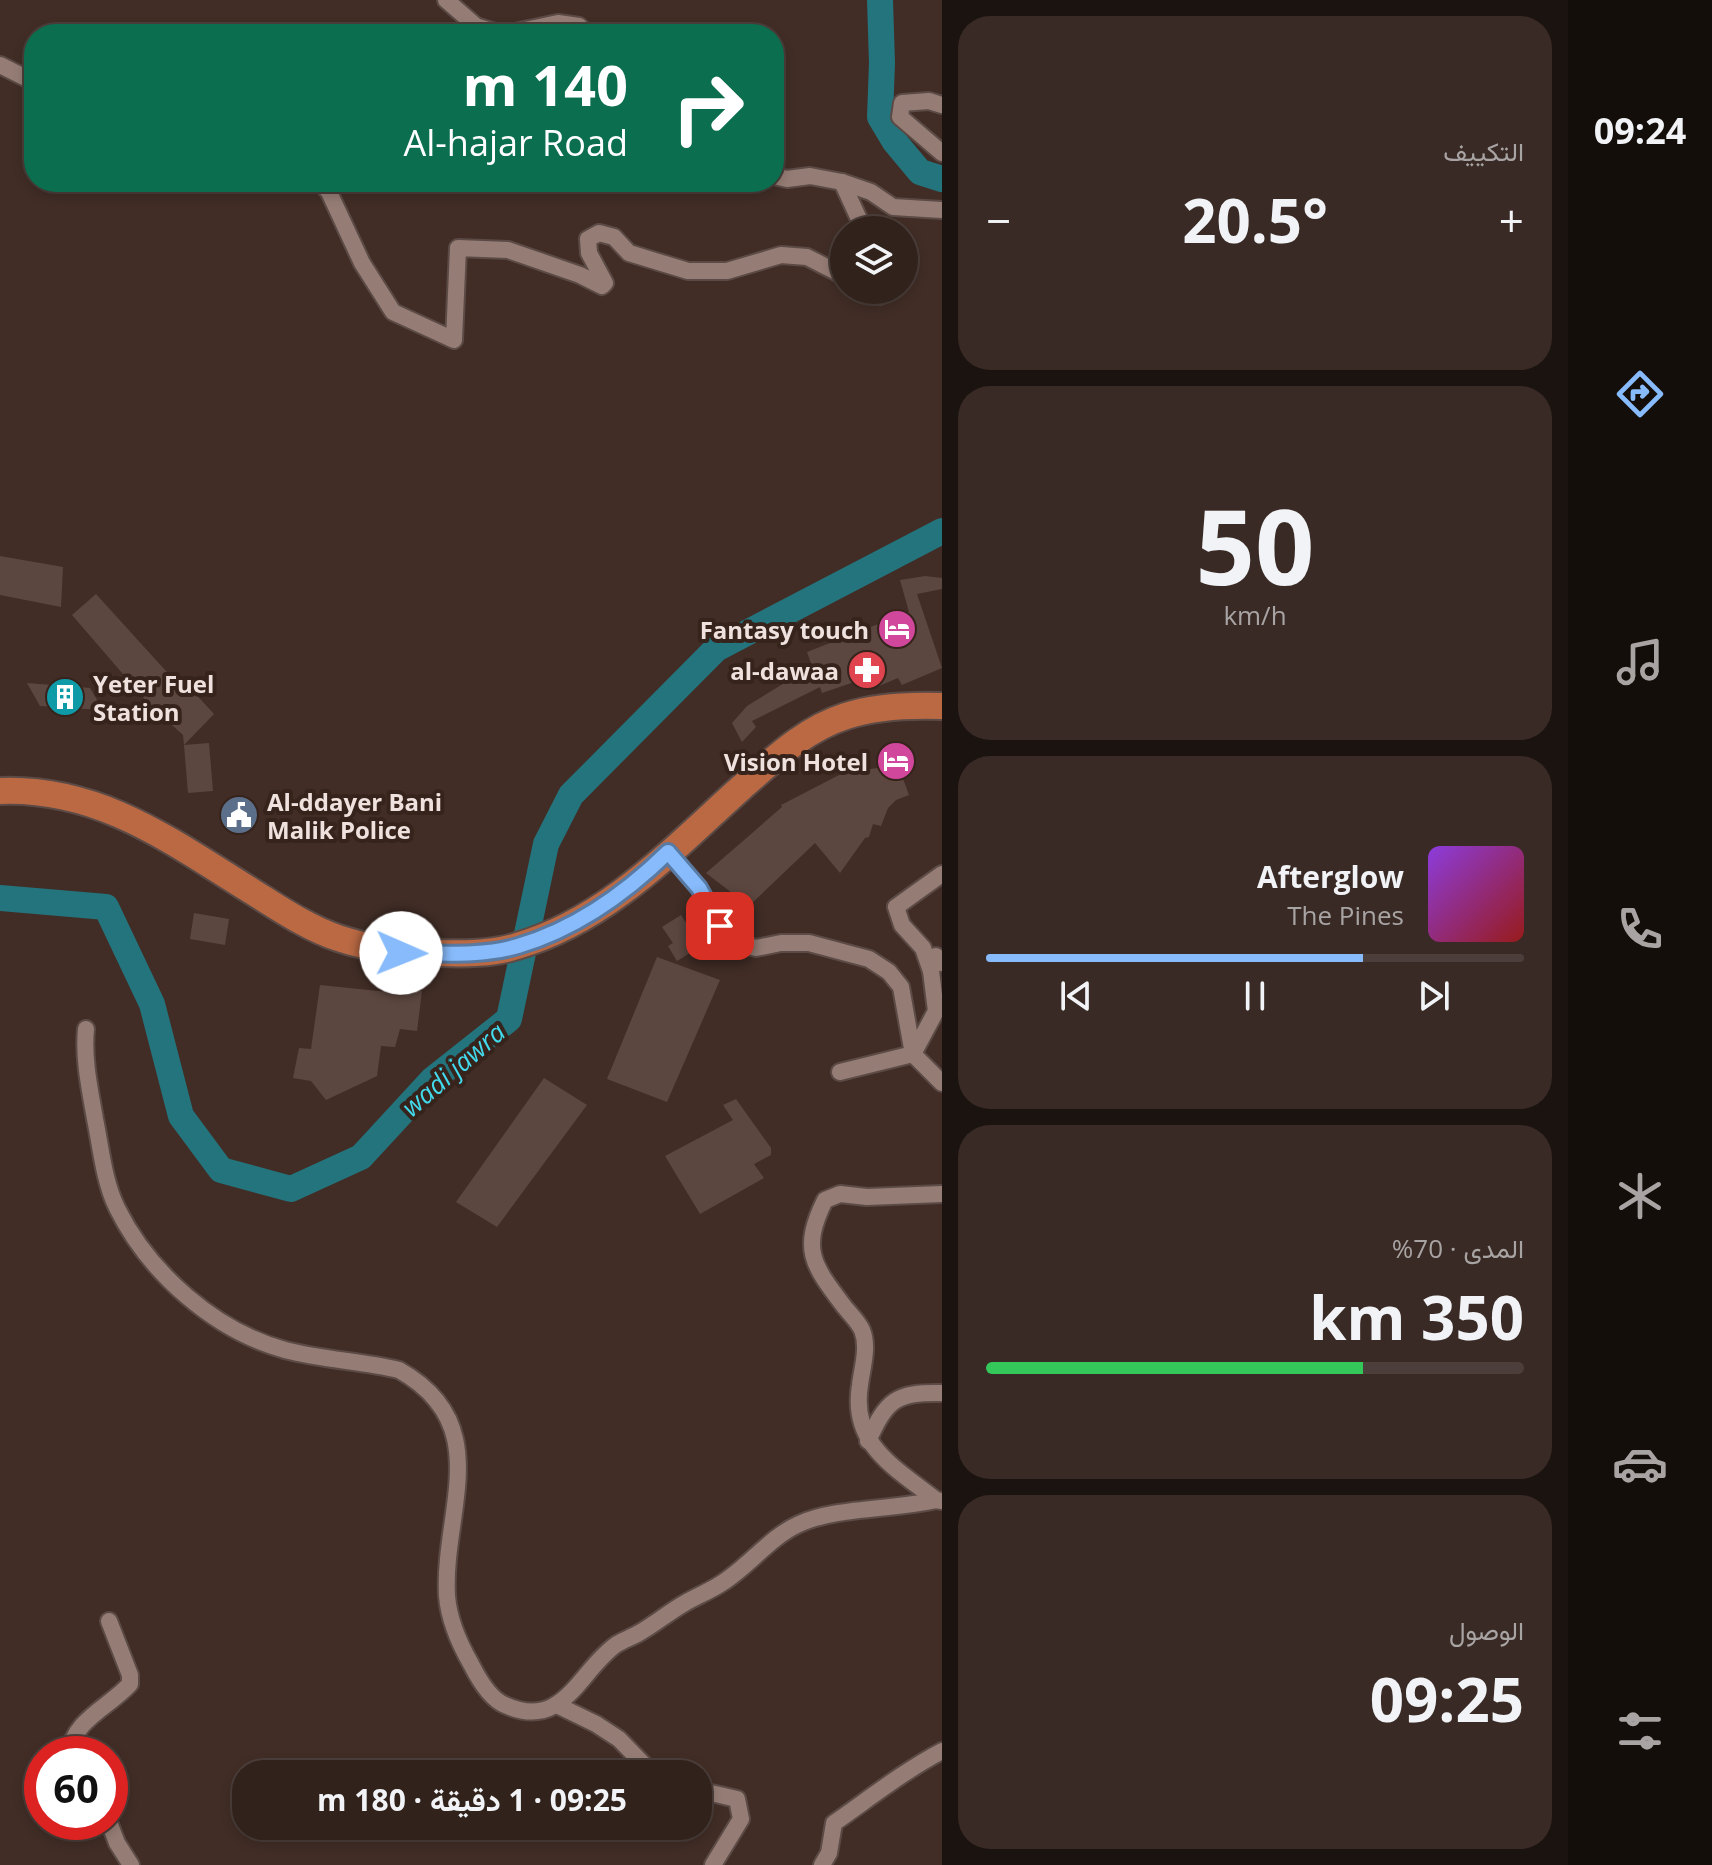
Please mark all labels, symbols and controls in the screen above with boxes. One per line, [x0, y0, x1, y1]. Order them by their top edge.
text: 140 m [462, 46, 628, 122]
icon: right [656, 56, 760, 160]
text: 09:24 [1594, 106, 1686, 155]
text: Al-hajar Road [403, 118, 628, 167]
text: التكييف [1443, 133, 1524, 169]
text: 20.5° [1182, 179, 1328, 261]
text: − [986, 190, 1011, 250]
text: + [1499, 190, 1524, 250]
map controls [830, 216, 918, 304]
button: layers [830, 216, 918, 304]
icon: directions [1612, 366, 1668, 422]
text: 50 [1196, 474, 1314, 615]
text: km/h [1223, 597, 1287, 633]
hotel icon: Fantasy touch [876, 608, 918, 650]
place label: Fantasy touch [700, 613, 869, 646]
icon: music [1612, 634, 1668, 690]
pharmacy icon: al-dawaa [846, 649, 888, 691]
place label: al-dawaa [730, 654, 839, 687]
place label: Yeter Fuel Station [93, 667, 214, 728]
building icon: Yeter Fuel Station [44, 676, 86, 718]
hotel icon: Vision Hotel [875, 740, 917, 782]
place label: Vision Hotel [724, 745, 868, 778]
place label: Al-ddayer Bani Malik Police [267, 785, 442, 846]
public building icon: Al-ddayer Bani Malik Police [218, 794, 260, 836]
text: Afterglow [1257, 856, 1404, 897]
pin [686, 892, 754, 960]
text: The Pines [1287, 897, 1404, 933]
icon: phone [1612, 901, 1668, 957]
icon: arrive [698, 904, 742, 948]
position arrow [359, 911, 443, 995]
icon: previous [1054, 974, 1098, 1018]
icon: pause [1233, 974, 1277, 1018]
icon: next [1412, 974, 1456, 1018]
water label: wadi jawra [393, 1014, 513, 1124]
icon: climate [1612, 1168, 1668, 1224]
text: المدى · 70% [1392, 1230, 1524, 1266]
text: 350 km [1309, 1276, 1524, 1358]
icon: car [1612, 1436, 1668, 1492]
text: الوصول [1449, 1612, 1524, 1648]
text: 09:25 [1370, 1658, 1524, 1740]
icon: filters [1612, 1703, 1668, 1759]
speed limit sign: 60 [24, 1736, 128, 1840]
text: 09:25 · 1 دقيقة · 180 m [317, 1779, 627, 1820]

